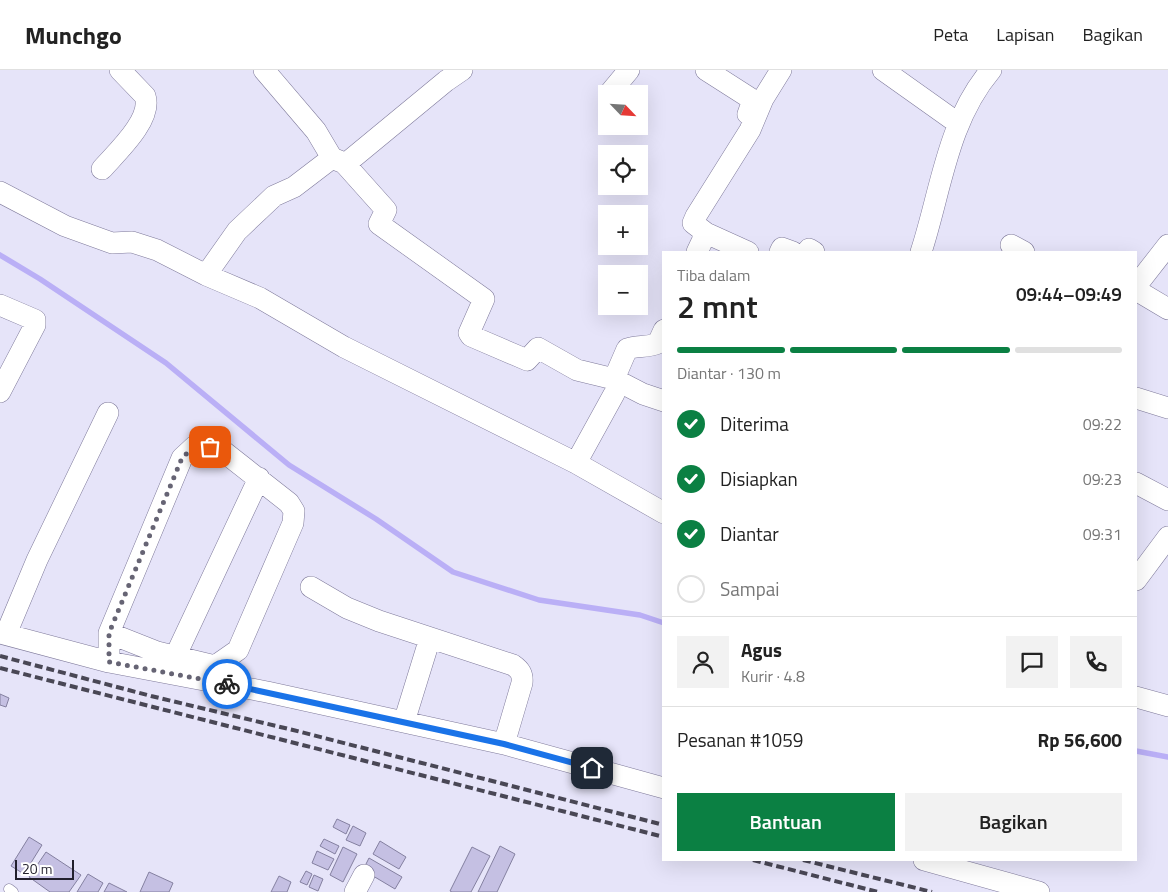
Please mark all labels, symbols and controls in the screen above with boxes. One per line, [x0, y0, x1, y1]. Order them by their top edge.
text: Munchgo [25, 17, 122, 53]
text: Peta [933, 21, 968, 48]
text: Lapisan [996, 21, 1054, 48]
text: Bagikan [1082, 21, 1143, 48]
north arrow [598, 85, 648, 135]
map controls [598, 85, 648, 315]
button: locate [598, 145, 648, 195]
button: + [598, 205, 648, 255]
text: Tiba dalam [677, 263, 750, 287]
button: − [598, 265, 648, 315]
text: 09:44–09:49 [1016, 279, 1122, 308]
text: 2 mnt [677, 282, 758, 330]
text: Diantar · 130 m [677, 361, 781, 385]
text: Diterima [720, 409, 789, 438]
icon: check [677, 410, 705, 438]
text: 09:22 [1083, 412, 1122, 436]
pin [189, 426, 231, 468]
icon: bag [196, 433, 224, 461]
text: Disiapkan [720, 464, 798, 493]
icon: check [677, 465, 705, 493]
text: 09:23 [1083, 467, 1122, 491]
text: Diantar [720, 519, 779, 548]
icon: check [677, 520, 705, 548]
text: 09:31 [1083, 522, 1122, 546]
text: Sampai [720, 574, 779, 603]
text: Agus [741, 635, 782, 664]
button: person [677, 636, 729, 688]
button: chat [1006, 636, 1058, 688]
button: phone [1070, 636, 1122, 688]
courier [202, 659, 252, 709]
text: Kurir · 4.8 [741, 664, 805, 688]
icon: bike [213, 670, 241, 698]
text: Pesanan #1059 [677, 725, 803, 754]
text: Rp 56,600 [1038, 725, 1122, 754]
pin [571, 747, 613, 789]
icon: home [578, 754, 606, 782]
button: Bantuan [677, 793, 895, 851]
button: Bagikan [905, 793, 1122, 851]
scale bar [15, 857, 74, 880]
text: 20 m [22, 858, 52, 879]

